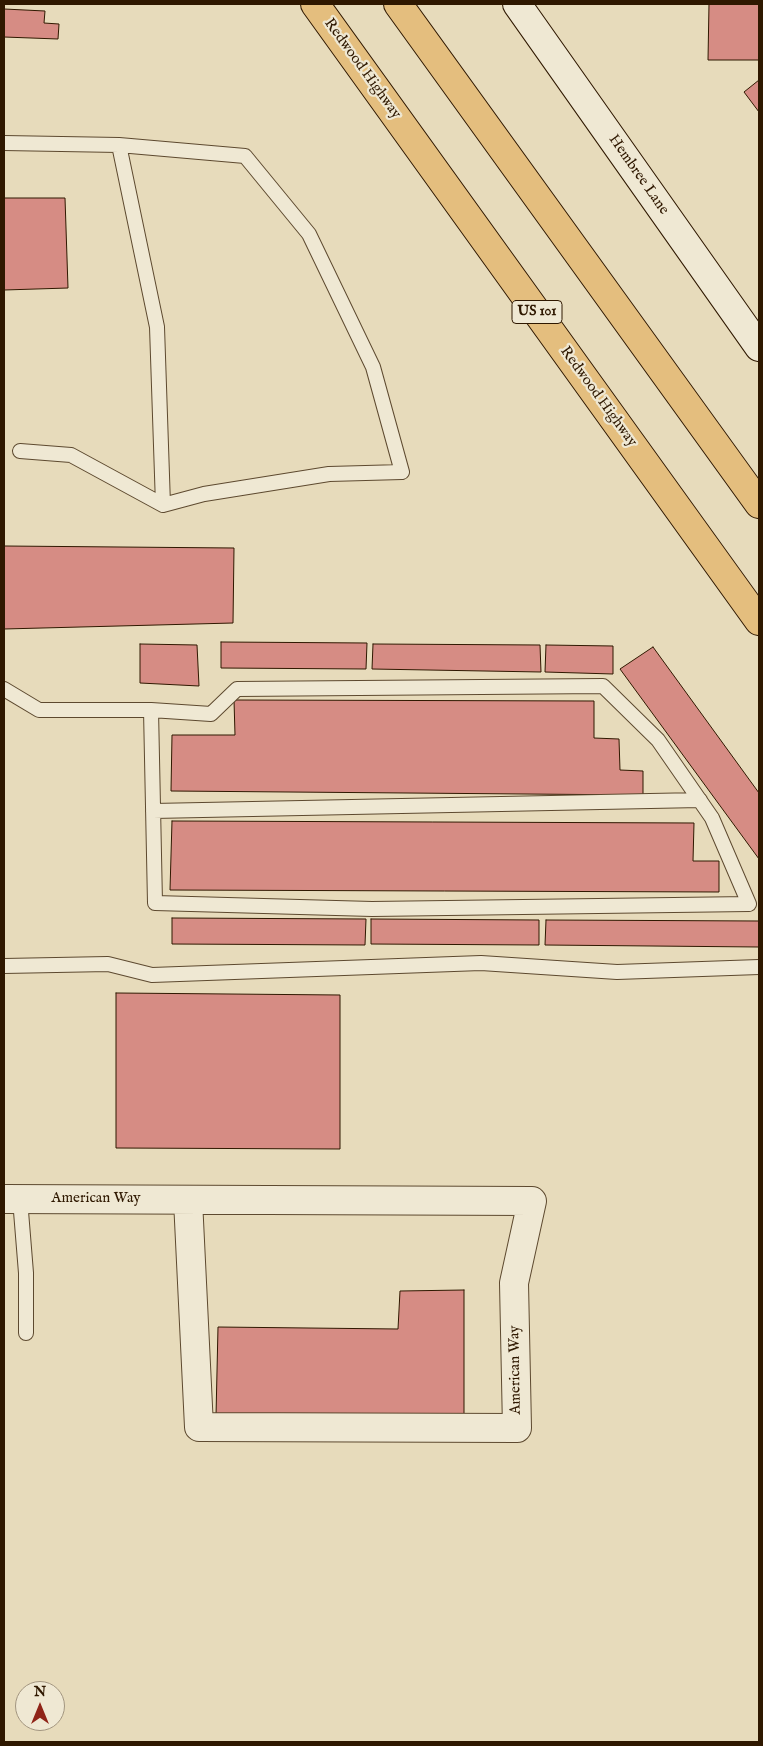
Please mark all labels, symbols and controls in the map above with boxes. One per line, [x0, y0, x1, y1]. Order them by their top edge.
street label: Redwood Highway [320, 15, 404, 123]
street label: Hembree Lane [604, 131, 672, 219]
road number: US 101 [512, 300, 562, 324]
street label: Redwood Highway [556, 343, 640, 451]
street label: American Way [51, 1190, 141, 1208]
street label: American Way [506, 1325, 526, 1415]
north arrow [15, 1681, 65, 1731]
text: N [34, 1683, 46, 1701]

